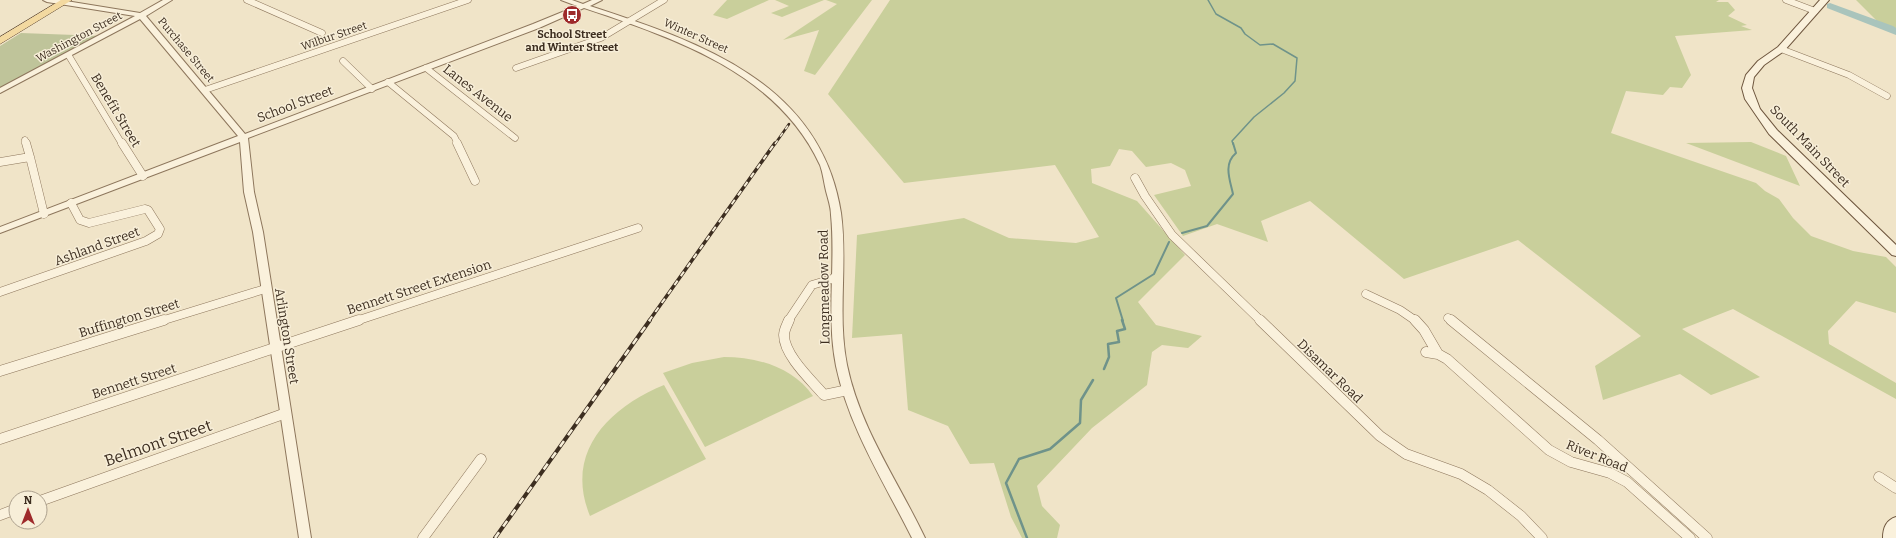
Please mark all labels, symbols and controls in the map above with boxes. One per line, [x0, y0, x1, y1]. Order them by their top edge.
bus stop icon: School Street and Winter Street [561, 4, 583, 26]
street label: Washington Street [34, 9, 124, 65]
street label: Purchase Street [155, 15, 217, 85]
street label: Winter Street [662, 16, 730, 56]
street label: Wilbur Street [299, 19, 369, 53]
place label: School Street and Winter Street [526, 28, 619, 54]
street label: Lanes Avenue [440, 61, 516, 125]
street label: Benefit Street [88, 70, 144, 150]
street label: School Street [255, 83, 335, 125]
street label: South Main Street [1767, 102, 1853, 190]
street label: Ashland Street [53, 224, 142, 268]
street label: Longmeadow Road [815, 229, 833, 345]
street label: Bennett Street Extension [345, 256, 494, 317]
street label: Arlington Street [272, 287, 302, 385]
street label: Buffington Street [77, 295, 181, 340]
street label: Disamar Road [1294, 336, 1366, 406]
street label: Bennett Street [90, 360, 178, 402]
street label: Belmont Street [102, 416, 214, 470]
street label: River Road [1564, 437, 1630, 475]
north arrow [8, 490, 48, 530]
text: N [24, 494, 33, 507]

